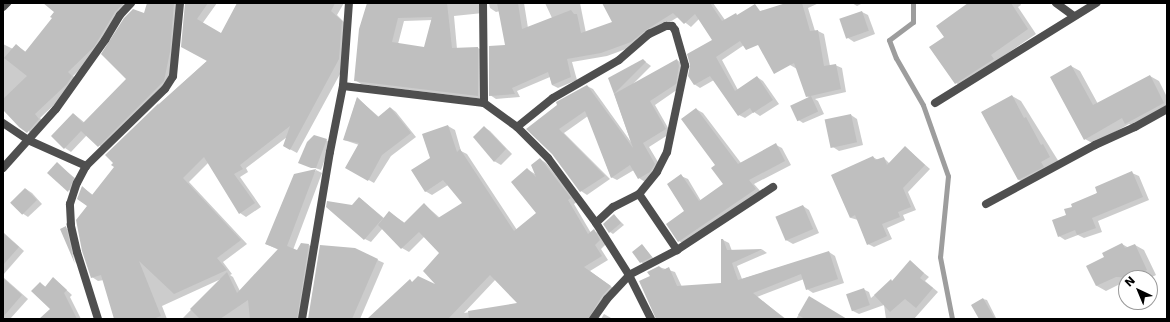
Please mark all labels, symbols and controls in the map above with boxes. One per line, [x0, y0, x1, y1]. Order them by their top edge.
north arrow [1118, 270, 1158, 310]
text: N [1122, 274, 1138, 290]

